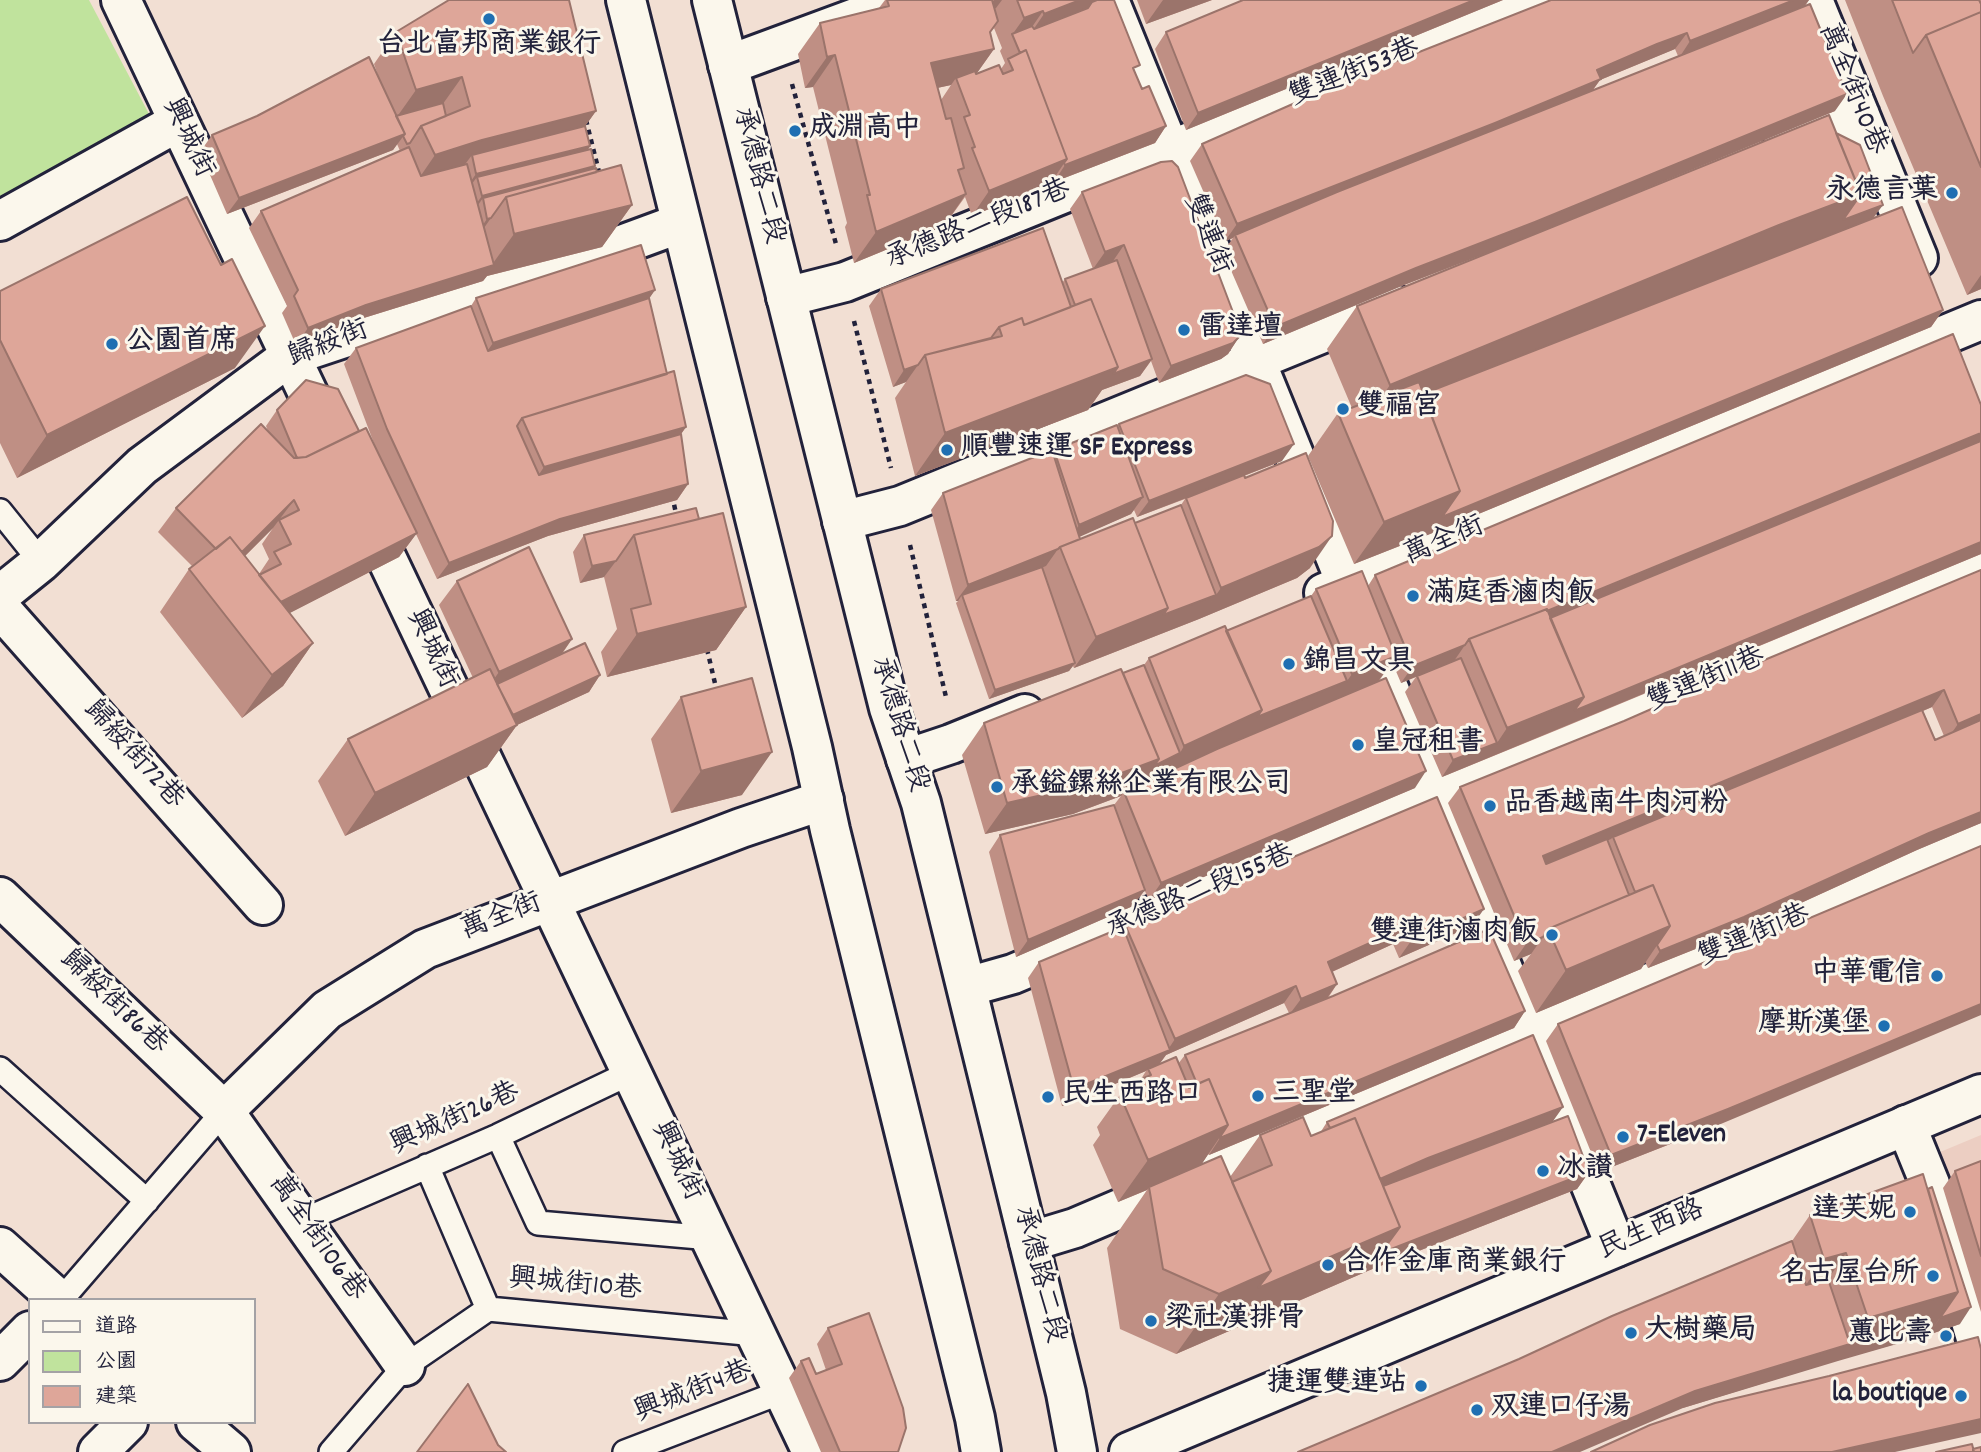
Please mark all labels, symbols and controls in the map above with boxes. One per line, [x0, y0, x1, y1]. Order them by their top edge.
marker: 台北富邦商業銀行 [481, 11, 497, 27]
street label: 萬全街40巷 [1808, 19, 1892, 161]
place label: 台北富邦商業銀行 [377, 30, 601, 64]
street label: 雙連街53巷 [1285, 34, 1425, 116]
street label: 興城街 [153, 94, 219, 184]
street label: 承德路二段 [723, 104, 789, 248]
place label: 成淵高中 [809, 114, 921, 148]
marker: 成淵高中 [787, 123, 803, 139]
street label: 承德路二段187巷 [882, 175, 1076, 279]
place label: 永德言葉 [1826, 176, 1938, 210]
marker: 永德言葉 [1944, 185, 1960, 201]
street label: 雙連街 [1174, 190, 1236, 280]
place label: 雷達壇 [1198, 313, 1282, 347]
street label: 歸綏街 [284, 315, 374, 377]
marker: 雷達壇 [1176, 322, 1192, 338]
place label: 公園首席 [126, 327, 238, 361]
marker: 公園首席 [104, 336, 120, 352]
place label: 雙福宮 [1357, 392, 1441, 426]
marker: 雙福宮 [1335, 401, 1351, 417]
place label: 順豐速運 SF Express [961, 433, 1193, 467]
marker: 順豐速運 SF Express [939, 442, 955, 458]
street label: 萬全街 [1400, 511, 1490, 575]
place label: 滿庭香滷肉飯 [1427, 579, 1595, 613]
marker: 滿庭香滷肉飯 [1405, 588, 1421, 604]
street label: 興城街 [397, 605, 463, 695]
street label: 雙連街11巷 [1643, 642, 1771, 722]
place label: 錦昌文具 [1303, 647, 1415, 681]
street label: 承德路二段 [860, 653, 934, 797]
marker: 錦昌文具 [1281, 656, 1297, 672]
street label: 歸綏街72巷 [74, 695, 190, 817]
place label: 皇冠租書 [1372, 728, 1484, 762]
marker: 皇冠租書 [1350, 737, 1366, 753]
place label: 承鎰鏍絲企業有限公司 [1011, 770, 1291, 804]
marker: 承鎰鏍絲企業有限公司 [989, 779, 1005, 795]
place label: 品香越南牛肉河粉 [1504, 789, 1728, 823]
marker: 品香越南牛肉河粉 [1482, 798, 1498, 814]
street label: 承德路二段155巷 [1102, 839, 1300, 949]
street label: 萬全街 [457, 888, 547, 950]
street label: 雙連街1巷 [1694, 899, 1816, 977]
place label: 雙連街滷肉飯 [1370, 918, 1538, 952]
marker: 雙連街滷肉飯 [1544, 927, 1560, 943]
street label: 歸綏街86巷 [51, 944, 173, 1064]
place label: 中華電信 [1811, 959, 1923, 993]
marker: 中華電信 [1929, 968, 1945, 984]
place label: 摩斯漢堡 [1758, 1009, 1870, 1043]
marker: 摩斯漢堡 [1876, 1018, 1892, 1034]
street label: 興城街26巷 [386, 1078, 526, 1164]
place label: 三聖堂 [1272, 1079, 1356, 1113]
place label: 民生西路口 [1062, 1080, 1202, 1114]
marker: 三聖堂 [1250, 1088, 1266, 1104]
marker: 民生西路口 [1040, 1089, 1056, 1105]
street label: 興城街 [642, 1117, 708, 1207]
place label: 7-Eleven [1637, 1120, 1726, 1154]
marker: 7-Eleven [1615, 1129, 1631, 1145]
place label: 冰讃 [1557, 1154, 1613, 1188]
marker: 冰讃 [1535, 1163, 1551, 1179]
street label: 萬全街106巷 [259, 1169, 371, 1309]
street label: 民生西路 [1594, 1195, 1710, 1269]
place label: 達芙妮 [1812, 1195, 1896, 1229]
street label: 承德路二段 [1004, 1203, 1070, 1347]
marker: 達芙妮 [1902, 1204, 1918, 1220]
place label: 合作金庫商業銀行 [1342, 1248, 1566, 1282]
marker: 合作金庫商業銀行 [1320, 1257, 1336, 1273]
place label: 名古屋台所 [1779, 1259, 1919, 1293]
street label: 興城街10巷 [507, 1264, 643, 1310]
marker: 名古屋台所 [1925, 1268, 1941, 1284]
legend [28, 1298, 256, 1424]
place label: 梁社漢排骨 [1165, 1304, 1305, 1338]
text: 道路 [95, 1313, 137, 1343]
marker: 梁社漢排骨 [1143, 1313, 1159, 1329]
place label: 大樹藥局 [1645, 1316, 1757, 1350]
place label: 蕙比壽 [1848, 1319, 1932, 1353]
marker: 大樹藥局 [1623, 1325, 1639, 1341]
marker: 蕙比壽 [1938, 1328, 1954, 1344]
text: 公園 [95, 1348, 137, 1378]
street label: 興城街4巷 [630, 1356, 758, 1432]
place label: 捷運雙連站 [1267, 1369, 1407, 1403]
marker: 捷運雙連站 [1413, 1378, 1429, 1394]
place label: la boutique [1832, 1379, 1947, 1413]
text: 建築 [95, 1383, 137, 1413]
marker: la boutique [1953, 1388, 1969, 1404]
place label: 双連口仔湯 [1491, 1393, 1631, 1427]
marker: 双連口仔湯 [1469, 1402, 1485, 1418]

